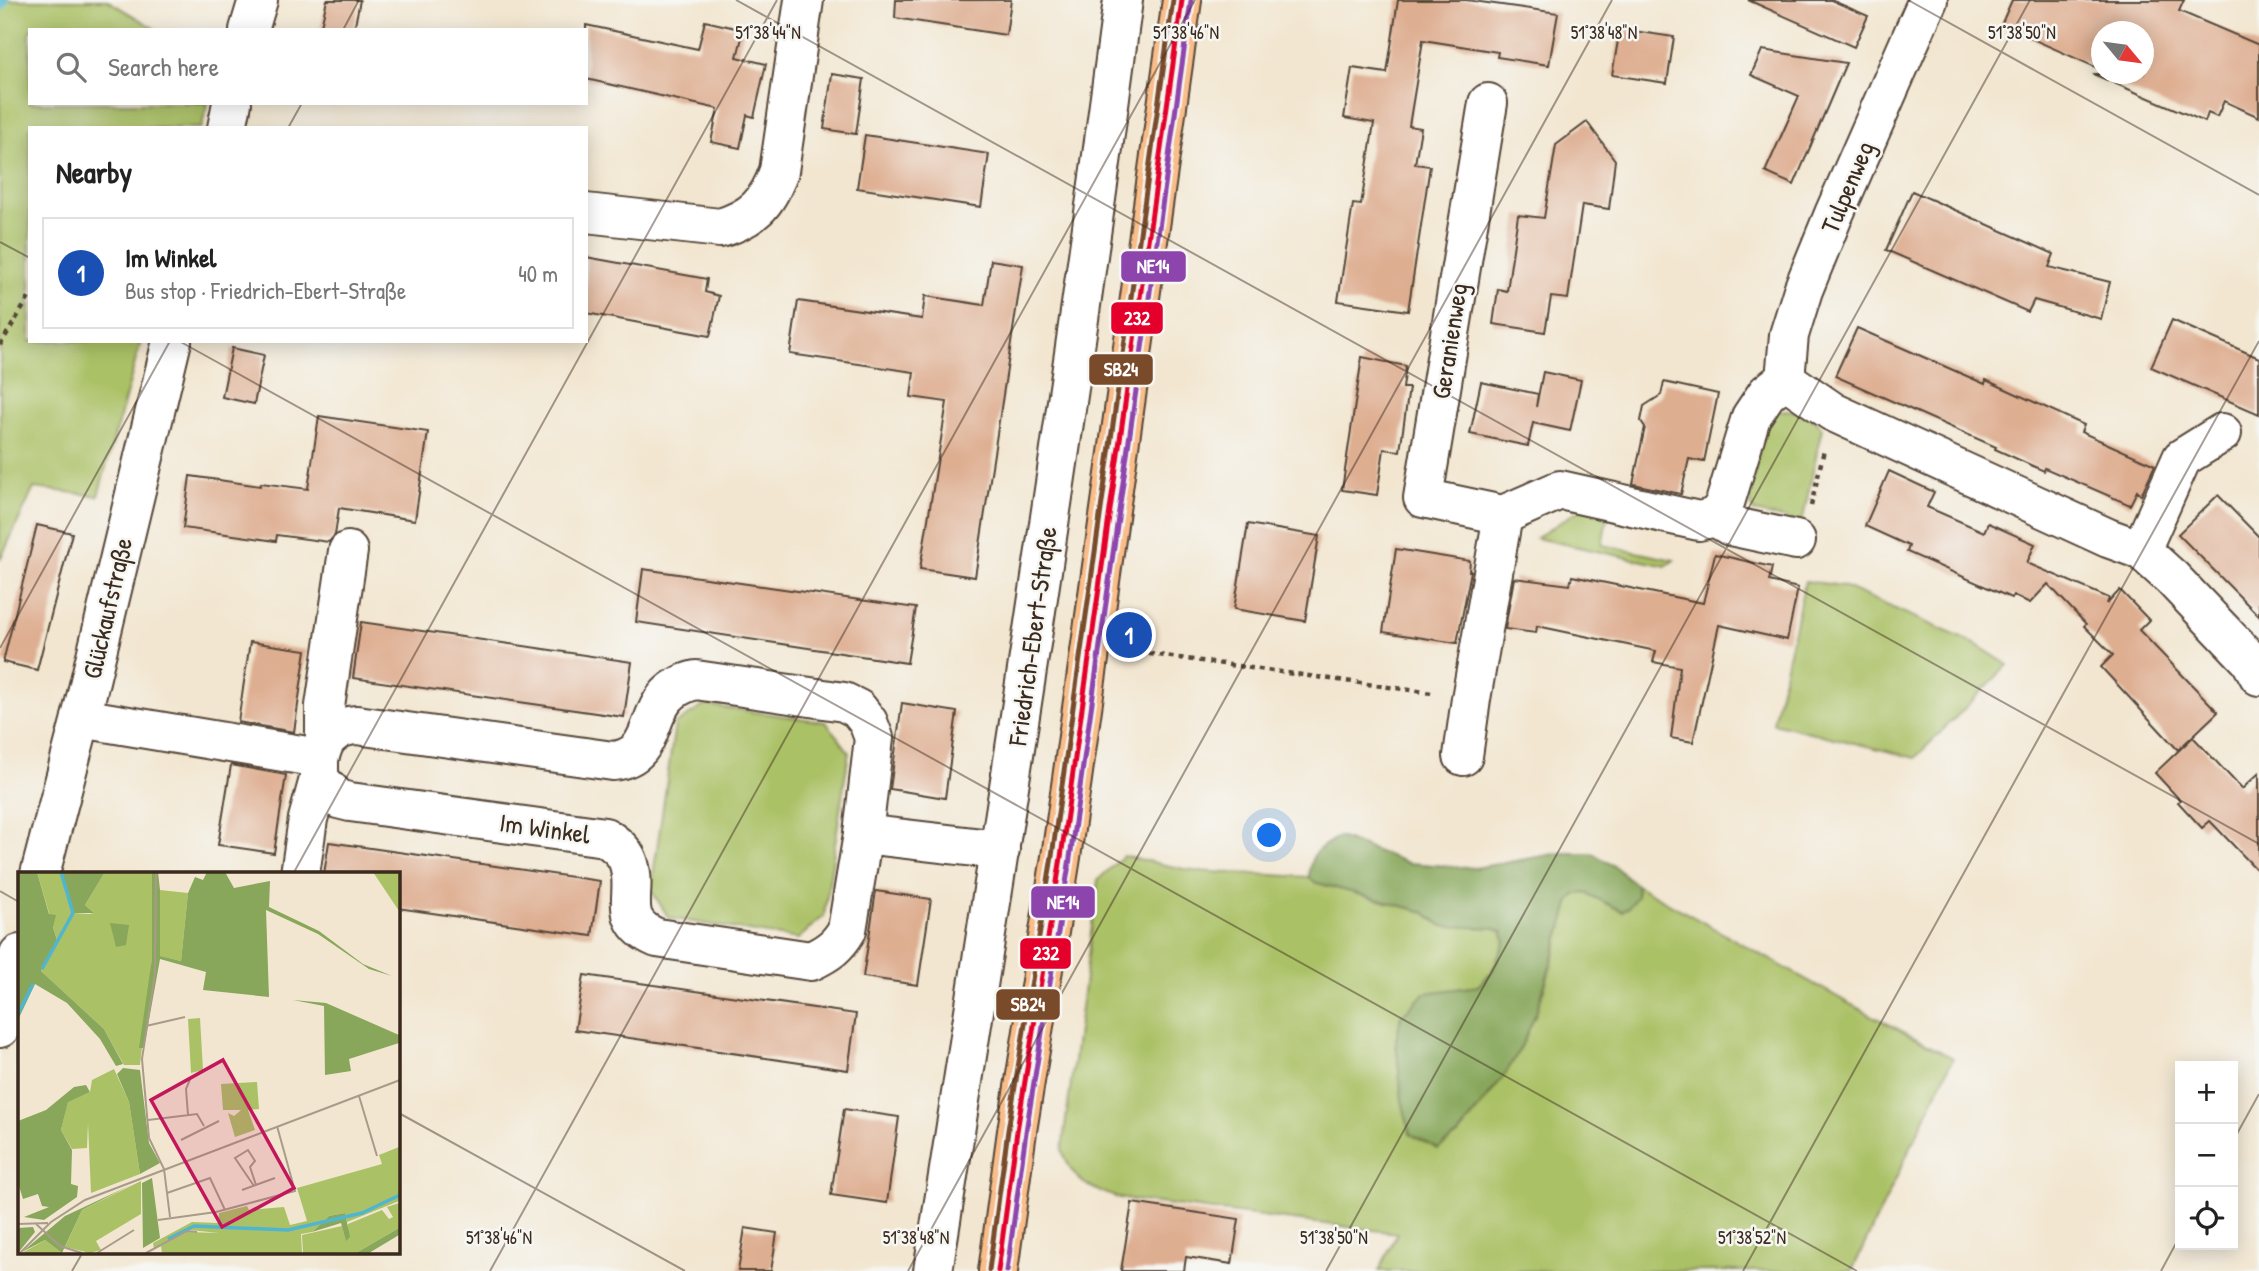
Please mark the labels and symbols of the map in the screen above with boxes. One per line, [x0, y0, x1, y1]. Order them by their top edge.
text: 51°38'44"N [735, 20, 801, 45]
text: 51°38'46"N [1153, 20, 1219, 45]
text: 51°38'48"N [1571, 20, 1637, 45]
text: 51°38'50"N [1988, 20, 2056, 45]
north arrow [2091, 21, 2154, 84]
street label: Tulpenweg [1812, 136, 1882, 238]
line badge: NE14 [1120, 250, 1187, 283]
text: NE14 [1137, 253, 1169, 279]
street label: Geranienweg [1423, 281, 1475, 401]
line badge: 232 [1110, 301, 1164, 335]
text: 232 [1124, 305, 1150, 331]
line badge: SB24 [1088, 353, 1154, 386]
text: SB24 [1104, 356, 1138, 382]
street label: Friedrich-Ebert-Straße [999, 524, 1065, 749]
street label: Glückaufstraße [74, 534, 140, 682]
pin: 1 [1106, 609, 1152, 661]
street label: Im Winkel [497, 804, 593, 852]
your location [1252, 818, 1286, 852]
inset map [18, 872, 399, 1254]
line badge: NE14 [1030, 885, 1096, 919]
text: NE14 [1047, 889, 1079, 915]
line badge: 232 [1019, 937, 1072, 970]
text: 232 [1033, 940, 1059, 966]
line badge: SB24 [995, 988, 1061, 1021]
text: SB24 [1011, 991, 1045, 1017]
text: 51°38'46"N [466, 1225, 532, 1250]
text: 51°38'48"N [883, 1225, 949, 1250]
text: 51°38'50"N [1300, 1225, 1368, 1250]
text: 51°38'52"N [1718, 1225, 1786, 1250]

